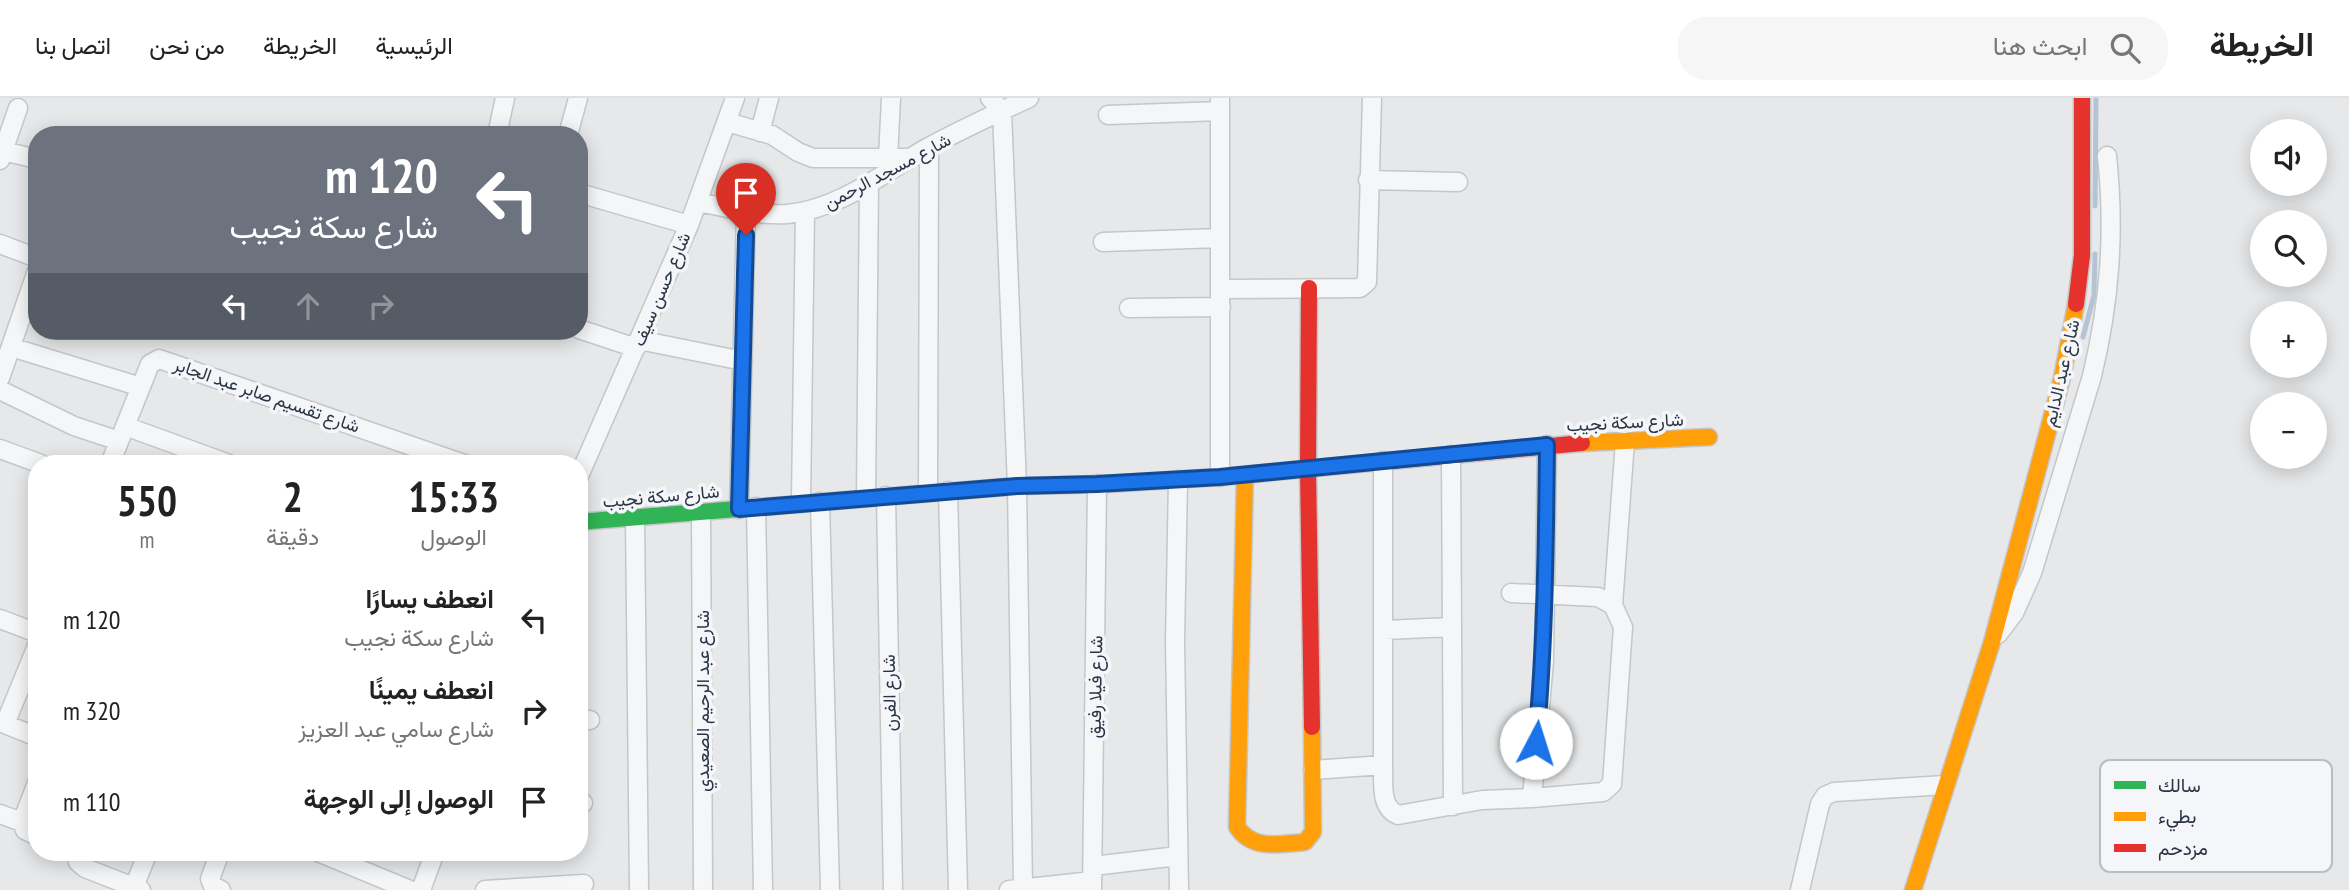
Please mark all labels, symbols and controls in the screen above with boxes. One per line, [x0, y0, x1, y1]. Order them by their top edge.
search box [1678, 17, 2168, 80]
text: الخريطة [2210, 22, 2314, 65]
text: ابحث هنا [1993, 29, 2088, 62]
icon: search [2106, 29, 2144, 67]
text: اتصل بنا [35, 30, 111, 61]
text: من نحن [149, 30, 225, 61]
text: الخريطة [263, 30, 337, 61]
text: الرئيسية [375, 30, 453, 61]
map controls [2250, 119, 2327, 469]
button: sound [2250, 119, 2327, 196]
street label: شارع مسجد الرحمن [819, 128, 955, 215]
text: 120 m [325, 143, 438, 207]
icon: left [462, 154, 553, 245]
pin [716, 163, 776, 235]
icon: arrive [727, 174, 765, 212]
text: شارع سكة نجيب [230, 205, 438, 247]
button: search [2250, 210, 2327, 287]
street label: شارع حسن سيف [627, 229, 696, 350]
icon: left [216, 287, 254, 325]
icon: ahead [289, 287, 327, 325]
icon: right [362, 287, 400, 325]
button: + [2250, 301, 2327, 378]
street label: شارع عبد الدايم [2038, 317, 2085, 429]
street label: شارع تقسيم صابر عبد الجابر [170, 352, 363, 439]
button: − [2250, 392, 2327, 469]
street label: شارع سكة نجيب [1566, 407, 1684, 438]
text: 2 [283, 469, 303, 524]
text: 15:33 [408, 469, 499, 524]
text: 550 [117, 473, 177, 528]
street label: شارع سكة نجيب [602, 479, 720, 514]
text: دقيقة [266, 522, 319, 551]
text: الوصول [420, 522, 487, 551]
text: m [140, 525, 155, 554]
text: انعطف يسارًا [366, 582, 494, 615]
icon: left [515, 601, 553, 639]
text: 120 m [63, 603, 121, 636]
street label: شارع عبد الرحيم الصعيدي [691, 610, 718, 792]
text: شارع سكة نجيب [344, 623, 494, 652]
street label: شارع فيلا رفيق [1083, 635, 1108, 739]
street label: شارع الفرن [877, 654, 902, 732]
text: انعطف يمينًا [369, 673, 494, 706]
icon: right [515, 692, 553, 730]
text: 320 m [63, 694, 121, 727]
position arrow [1499, 706, 1573, 780]
text: شارع سامي عبد العزيز [298, 714, 494, 743]
legend [2100, 760, 2332, 872]
text: سالك [2158, 773, 2201, 797]
text: الوصول إلى الوجهة [304, 782, 494, 815]
icon: arrive [515, 783, 553, 821]
text: 110 m [63, 785, 121, 818]
text: بطيء [2158, 804, 2196, 832]
text: مزدحم [2158, 836, 2208, 861]

